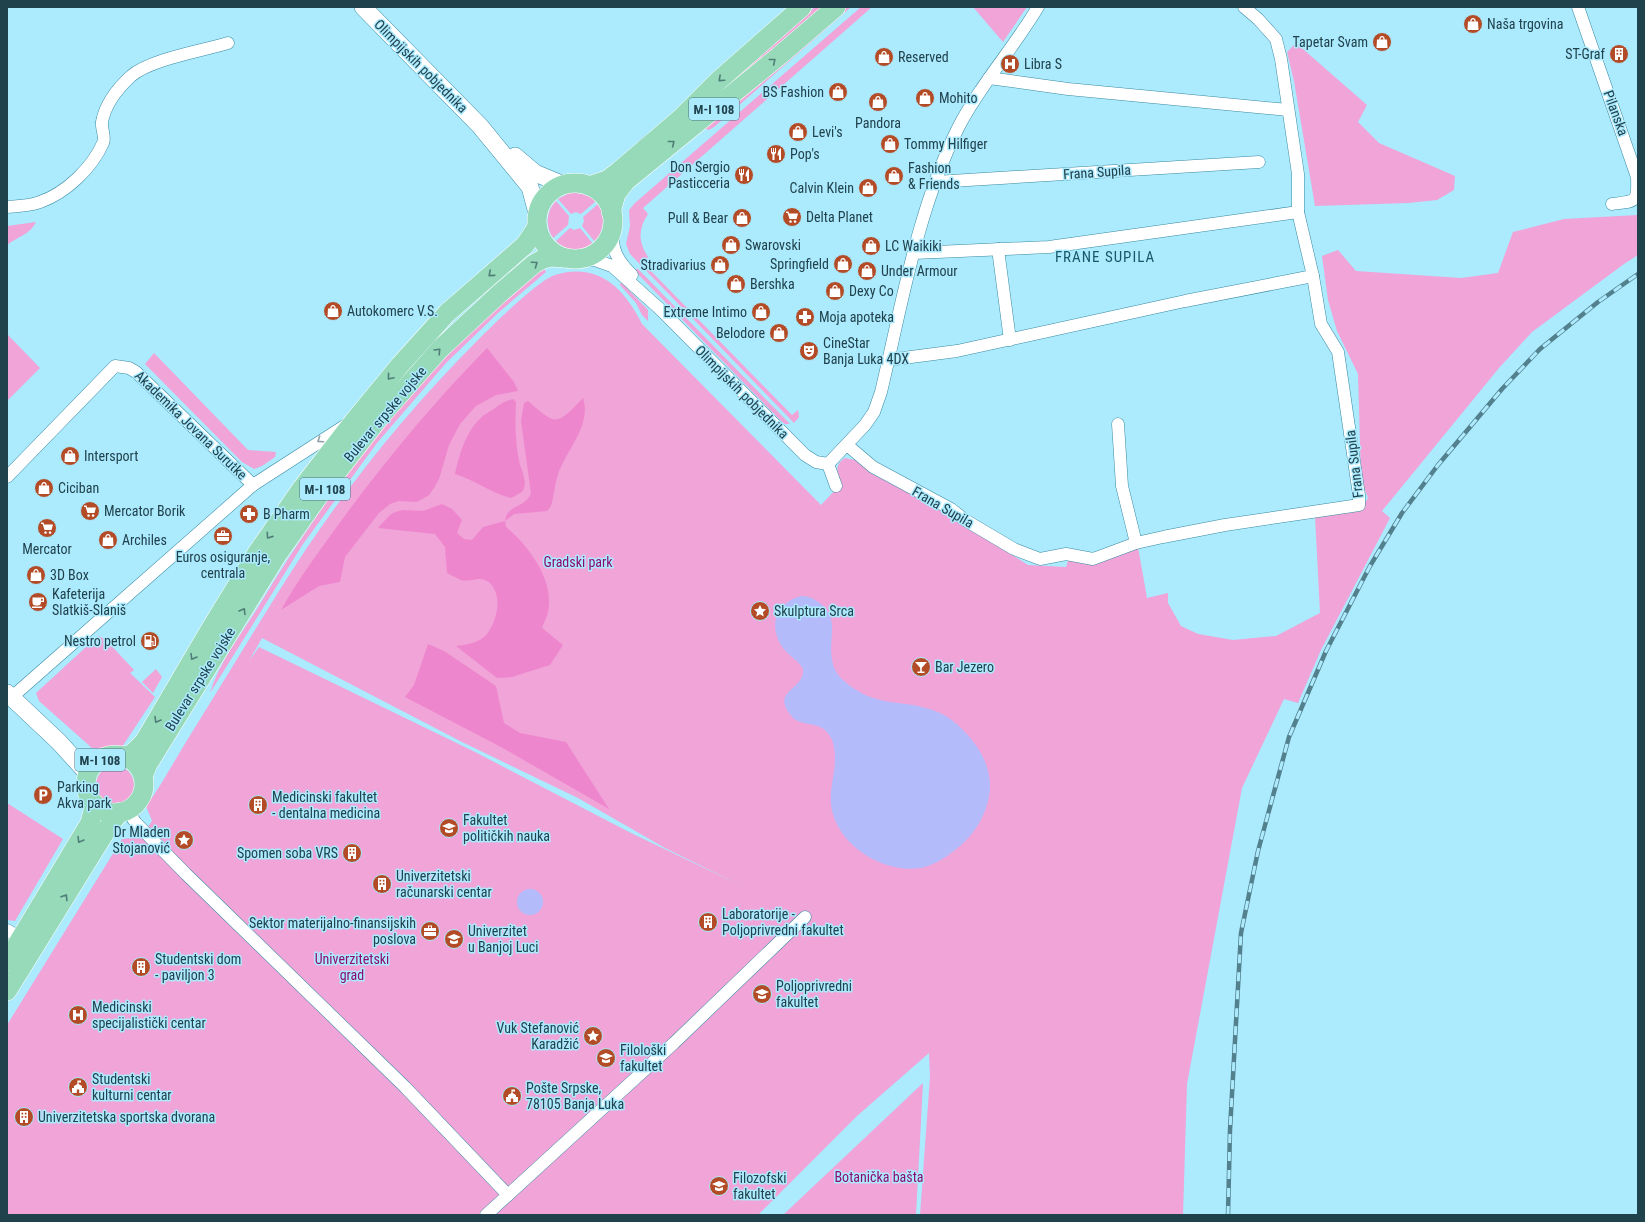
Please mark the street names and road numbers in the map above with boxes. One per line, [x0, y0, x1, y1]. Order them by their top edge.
street label: Olimpijskih pobjednika [371, 16, 471, 116]
street label: Pilanska [1600, 88, 1632, 138]
road number: M-I 108 [689, 98, 739, 120]
street label: Frana Supila [1063, 162, 1131, 182]
street label: Olimpijskih pobjednika [692, 342, 792, 442]
street label: Bulevar srpske vojske [341, 363, 430, 465]
street label: Akademika Jovana Surutke [132, 367, 251, 483]
street label: Frana Supila [1342, 429, 1366, 499]
road number: M-I 108 [300, 478, 350, 500]
street label: Frana Supila [910, 483, 976, 531]
street label: Bulevar srpske vojske [162, 624, 239, 734]
road number: M-I 108 [75, 749, 125, 771]

